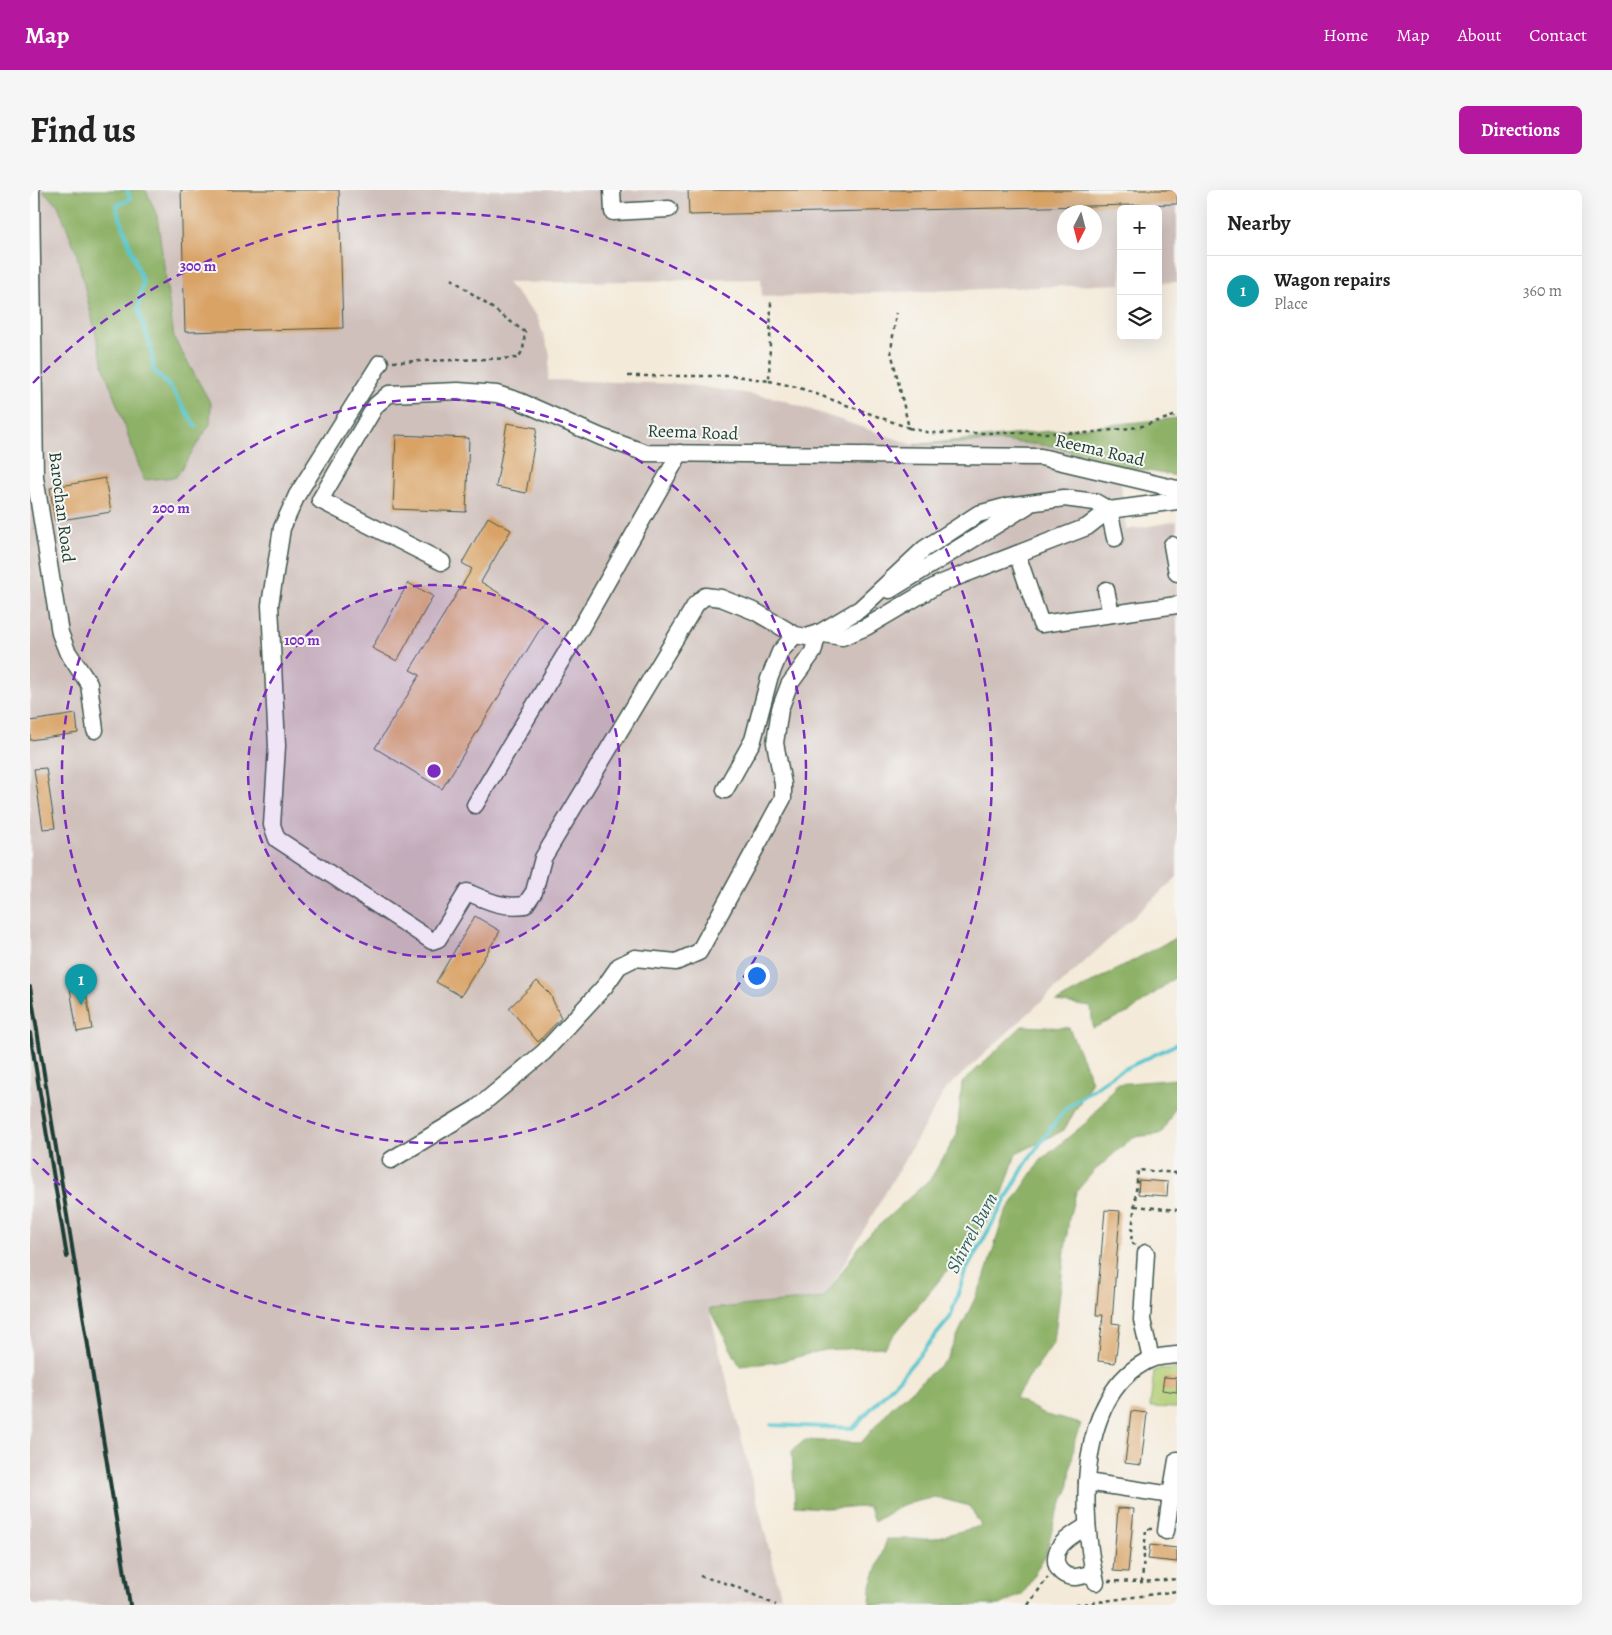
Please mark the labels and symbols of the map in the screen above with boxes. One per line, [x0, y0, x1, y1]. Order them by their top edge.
north arrow [1057, 205, 1102, 250]
text: 300 m [180, 256, 217, 276]
street label: Reema Road [647, 418, 739, 446]
street label: Reema Road [1053, 428, 1147, 472]
street label: Barochan Road [43, 450, 81, 564]
text: 200 m [152, 498, 190, 518]
text: 100 m [284, 630, 320, 650]
centre of rings [425, 762, 443, 780]
your location [744, 963, 770, 989]
pin: 1 [65, 964, 97, 1005]
water label: Shirrel Burn [940, 1188, 1004, 1278]

